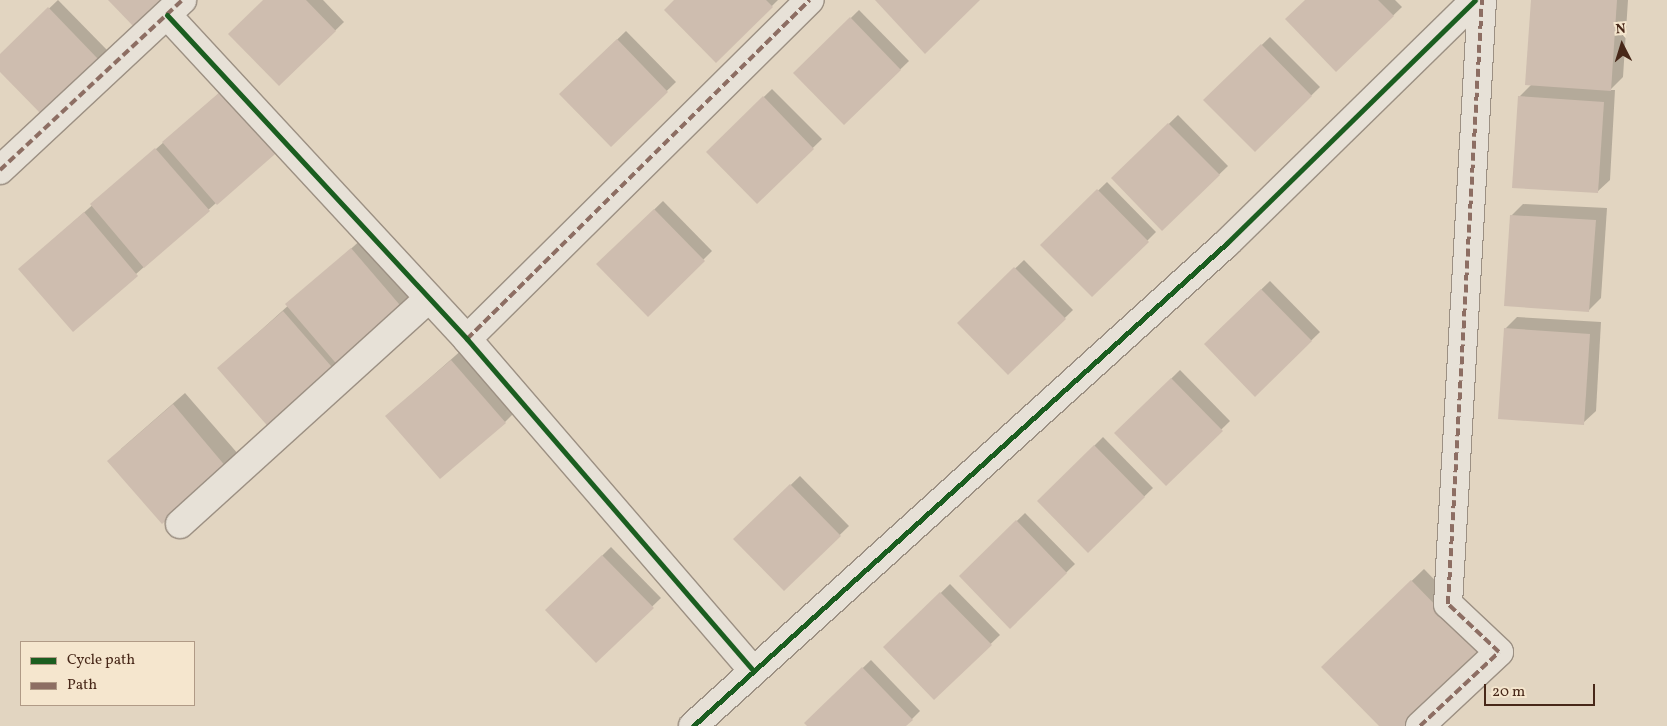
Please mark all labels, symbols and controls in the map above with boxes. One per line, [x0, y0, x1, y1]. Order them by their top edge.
north arrow [1597, 20, 1647, 70]
text: N [1615, 20, 1627, 39]
legend [20, 641, 195, 706]
text: Cycle path [67, 650, 135, 671]
scale bar [1487, 674, 1598, 706]
text: Path [67, 675, 97, 696]
text: 20 m [1492, 682, 1525, 703]

